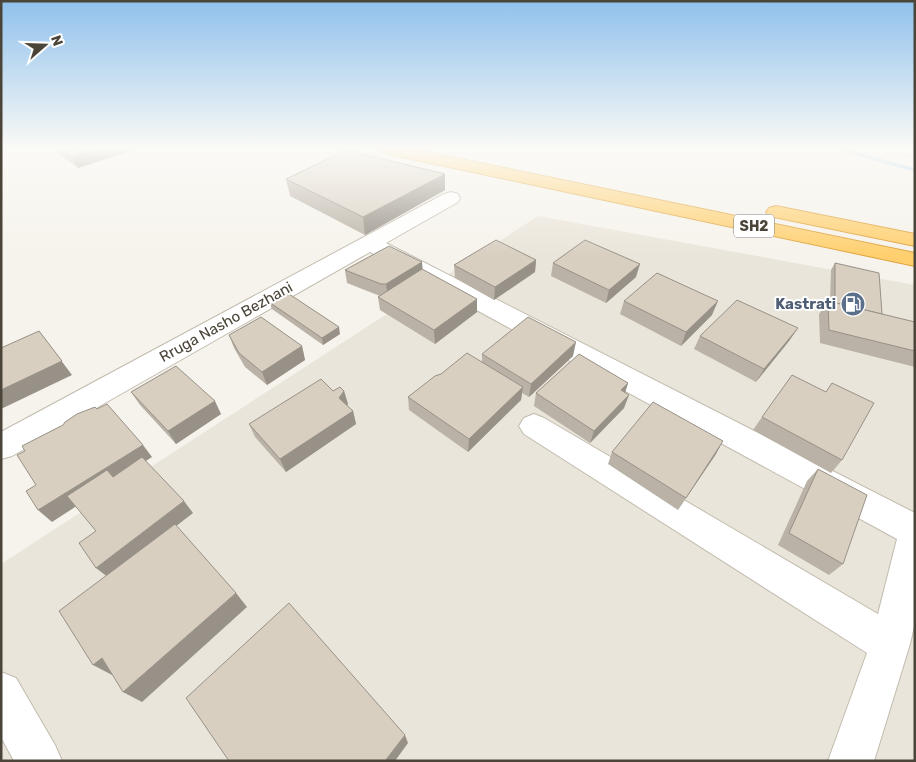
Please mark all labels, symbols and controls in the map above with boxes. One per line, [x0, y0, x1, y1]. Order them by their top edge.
north arrow [20, 20, 70, 70]
text: N [47, 33, 66, 48]
road number: SH2 [734, 215, 774, 238]
street label: Rruga Nasho Bezhani [156, 278, 296, 366]
fuel station icon: Kastrati [840, 291, 866, 317]
place label: Kastrati [775, 295, 836, 313]

